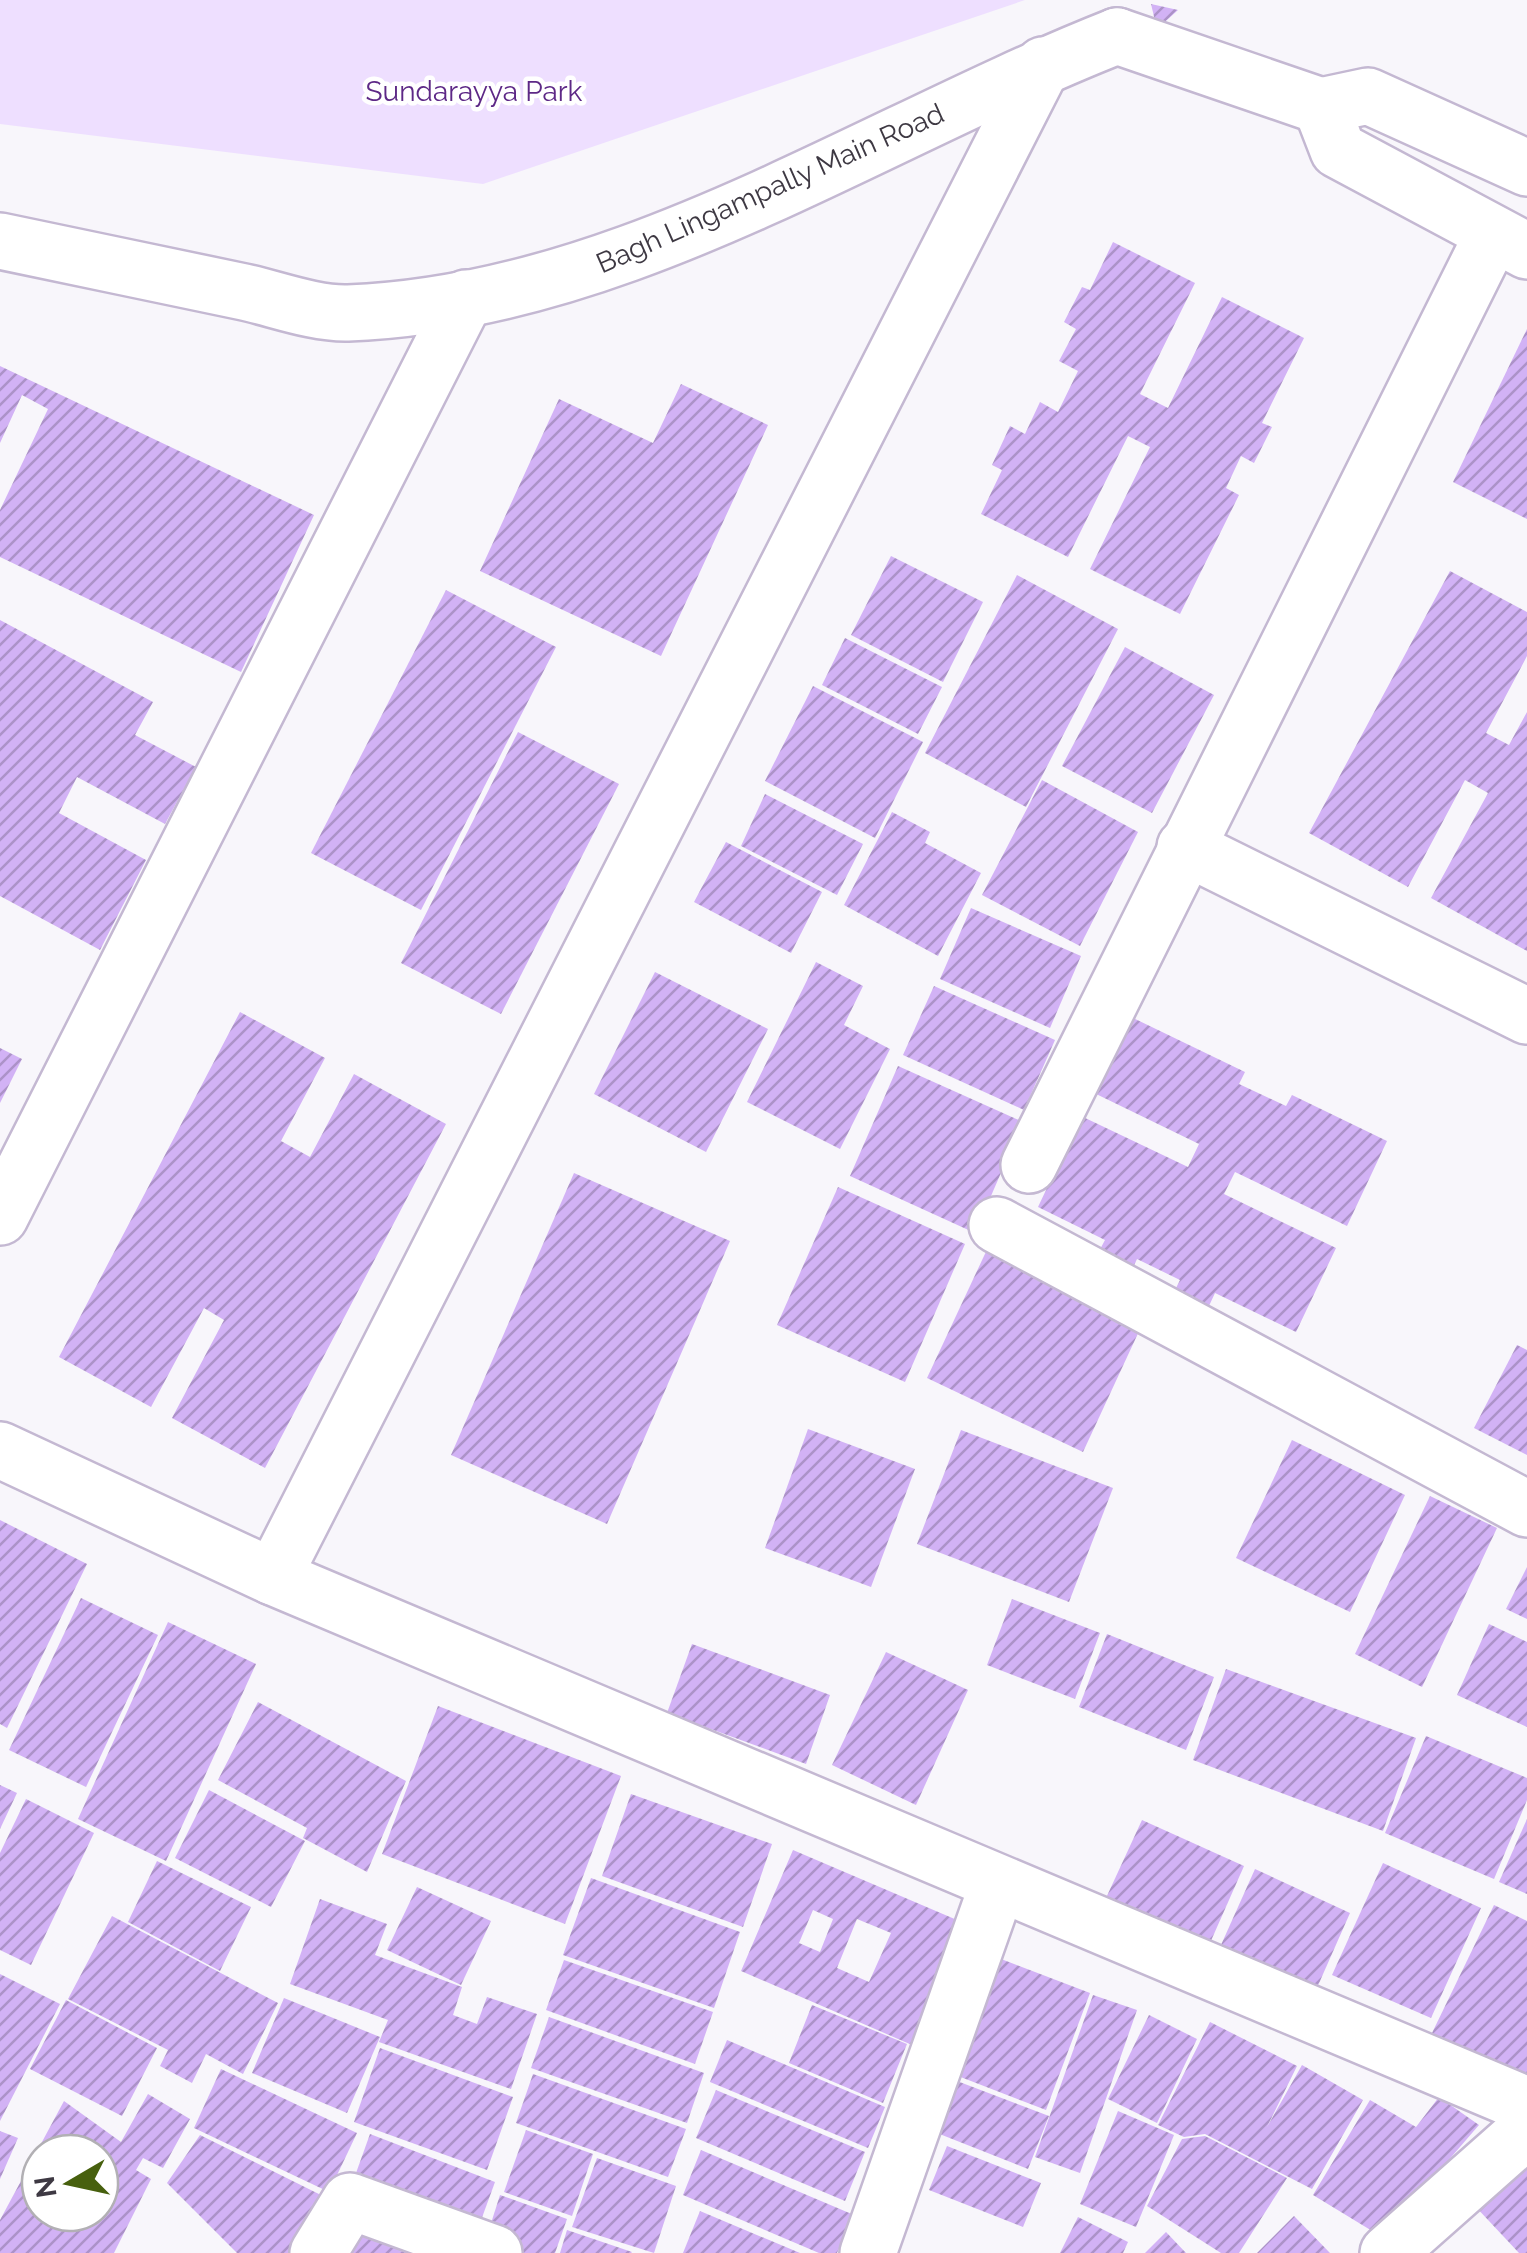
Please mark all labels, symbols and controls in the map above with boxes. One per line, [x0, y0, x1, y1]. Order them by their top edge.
park label: Sundarayya Park [366, 75, 583, 108]
street label: Bagh Lingampally Main Road [591, 97, 949, 280]
north arrow [20, 2133, 120, 2233]
text: N [28, 2174, 64, 2200]

